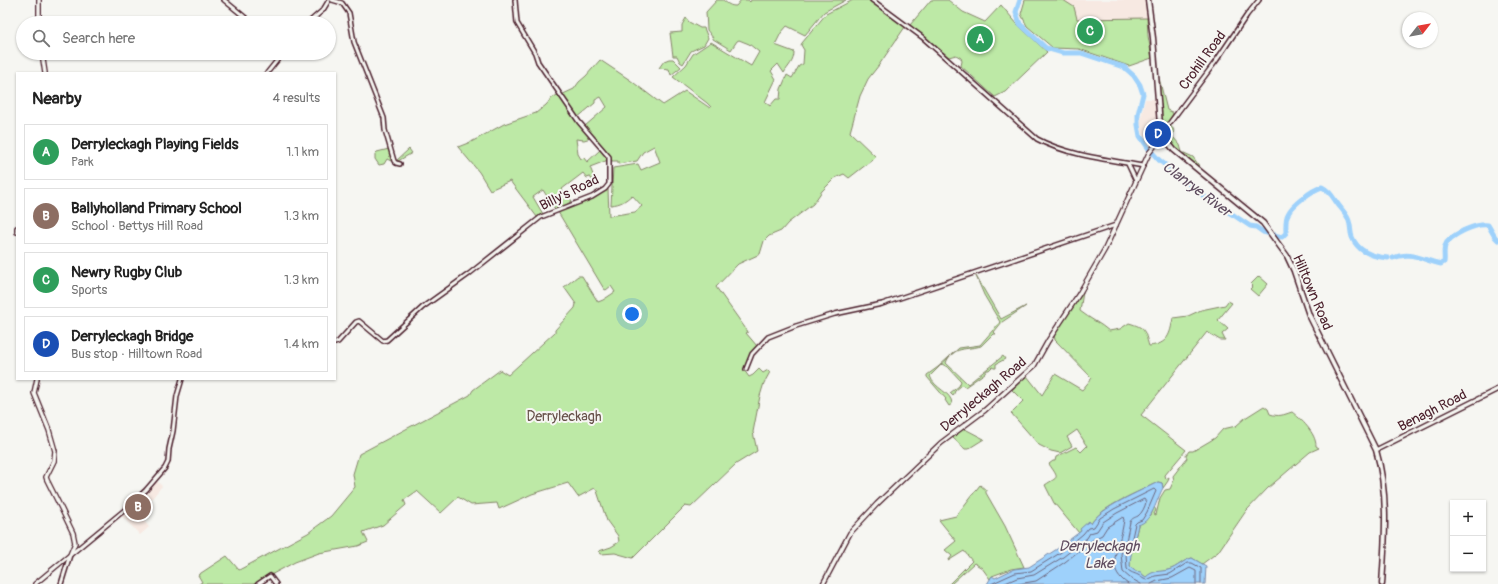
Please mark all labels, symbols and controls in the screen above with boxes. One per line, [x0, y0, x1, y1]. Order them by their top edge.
north arrow [1402, 12, 1438, 48]
search box [16, 16, 336, 60]
pin: C [1077, 16, 1103, 46]
pin: A [967, 24, 993, 54]
icon: search [30, 27, 52, 49]
street label: Crohill Road [1175, 27, 1230, 93]
text: Search here [62, 29, 135, 48]
text: Nearby [32, 88, 81, 109]
text: 4 results [273, 90, 320, 106]
pin: D [1145, 119, 1171, 149]
text: Derryleckagh Playing Fields [71, 135, 238, 154]
text: A [42, 144, 50, 160]
text: 1.1 km [286, 144, 319, 160]
text: Park [71, 154, 94, 170]
water label: Clanrye River [1158, 157, 1236, 222]
street label: Billy's Road [537, 171, 602, 214]
text: Ballyholland Primary School [71, 199, 242, 218]
text: B [42, 208, 50, 224]
text: 1.3 km [284, 208, 319, 224]
text: School · Bettys Hill Road [71, 218, 203, 234]
street label: Hilltown Road [1289, 252, 1336, 333]
text: Newry Rugby Club [71, 263, 182, 282]
text: C [42, 272, 50, 288]
text: 1.3 km [284, 272, 319, 288]
text: Sports [71, 282, 107, 298]
your location [622, 304, 642, 324]
text: Derryleckagh Bridge [71, 327, 193, 346]
text: D [42, 336, 50, 352]
text: 1.4 km [284, 336, 319, 352]
text: Bus stop · Hilltown Road [71, 346, 202, 362]
street label: Derryleckagh Road [937, 353, 1030, 435]
street label: Benagh Road [1395, 386, 1470, 435]
park label: Derryleckagh [526, 408, 602, 425]
pin: B [125, 492, 151, 522]
map controls [1450, 500, 1486, 572]
button: + [1450, 500, 1486, 536]
button: − [1450, 536, 1486, 572]
water label: Derryleckagh Lake [1059, 537, 1140, 573]

